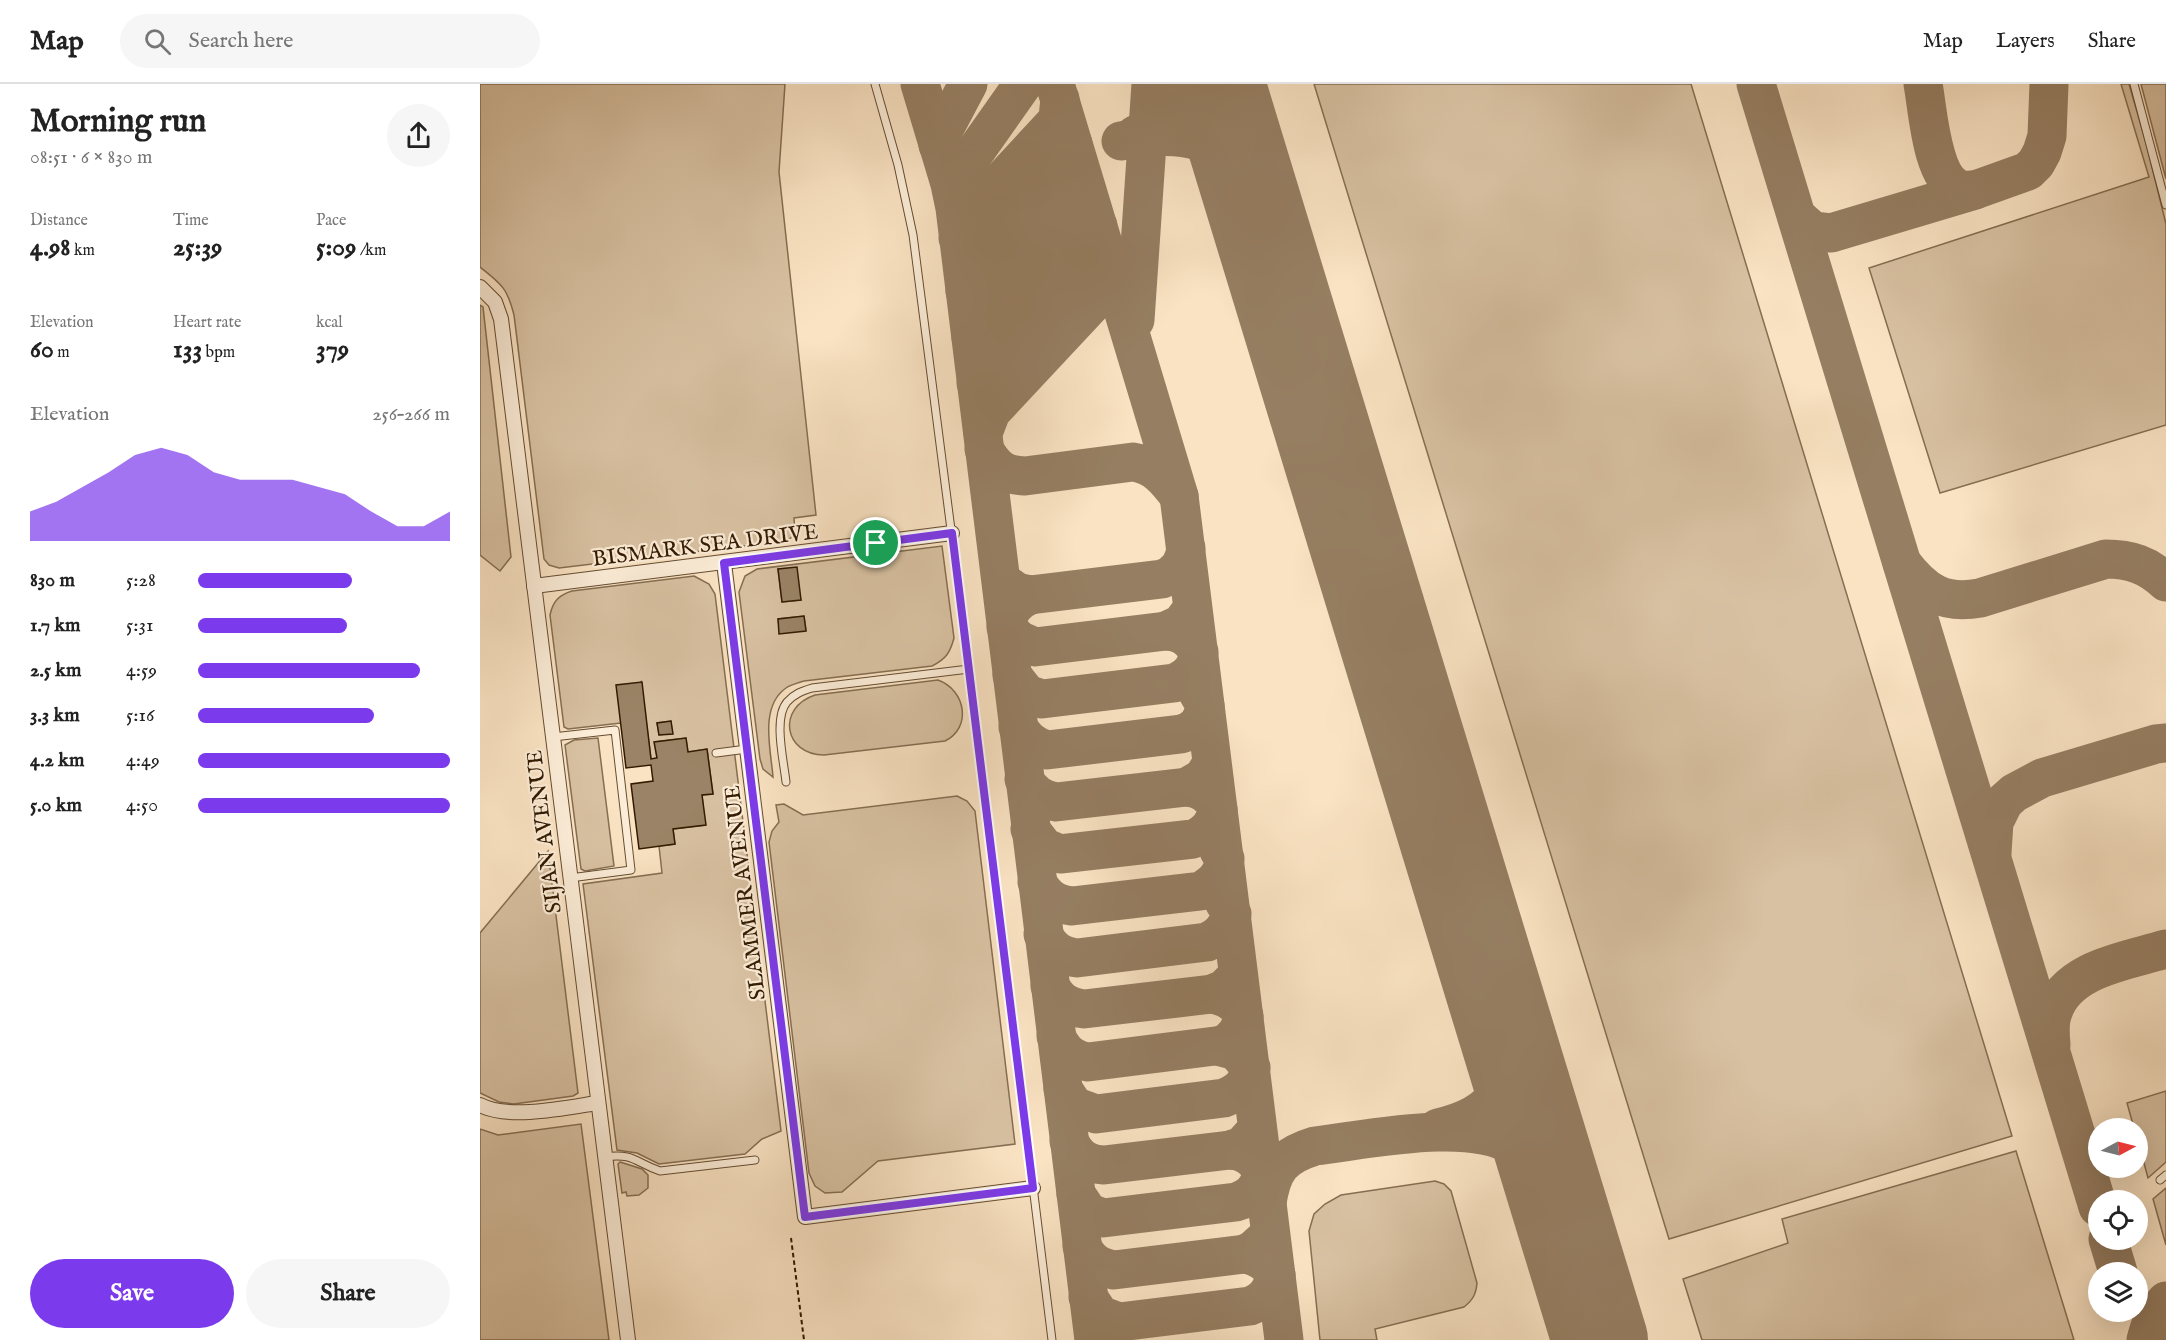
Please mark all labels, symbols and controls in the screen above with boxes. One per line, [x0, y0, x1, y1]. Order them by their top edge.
search box [120, 14, 540, 68]
text: Map [30, 24, 84, 59]
icon: search [141, 25, 174, 58]
text: Search here [189, 27, 293, 55]
text: Map [1923, 28, 1963, 55]
text: Layers [1996, 28, 2055, 55]
text: Share [2088, 28, 2136, 55]
text: Morning run [30, 101, 206, 143]
button: share [387, 104, 450, 167]
text: 08:51 · 6 × 830 m [30, 145, 152, 170]
text: Distance [30, 211, 88, 231]
text: Time [173, 211, 209, 231]
text: Pace [316, 211, 346, 231]
text: 4.98 [30, 231, 70, 264]
text: 25:39 [173, 231, 222, 264]
text: 5:09 [316, 231, 356, 264]
text: km [70, 241, 95, 261]
text: /km [356, 241, 386, 261]
text: Elevation [30, 313, 93, 333]
text: Heart rate [173, 313, 241, 333]
text: kcal [316, 313, 343, 333]
text: 60 [30, 333, 54, 366]
text: 133 [173, 333, 202, 366]
text: 379 [316, 333, 349, 366]
text: m [54, 343, 70, 363]
text: bpm [202, 343, 235, 363]
text: Elevation [30, 402, 109, 427]
text: 256–266 m [372, 402, 450, 427]
pin [850, 517, 901, 568]
street label: BISMARK SEA DRIVE [591, 518, 820, 574]
icon: arrive [859, 526, 892, 559]
text: 830 m [30, 568, 75, 593]
text: 5:28 [126, 568, 156, 593]
text: 1.7 km [30, 613, 81, 638]
text: 5:31 [126, 613, 153, 638]
text: 2.5 km [30, 658, 81, 683]
text: 4:59 [126, 658, 157, 683]
text: 3.3 km [30, 703, 80, 728]
text: 5:16 [126, 703, 154, 728]
text: 4.2 km [30, 748, 84, 773]
text: 4:49 [126, 748, 160, 773]
street label: SIJAN AVENUE [521, 749, 569, 915]
street label: SLAMMER AVENUE [719, 784, 773, 1002]
text: 5.0 km [30, 793, 82, 818]
text: 4:50 [126, 793, 158, 818]
north arrow [2088, 1118, 2148, 1178]
map controls [2088, 1118, 2148, 1322]
button: locate [2088, 1190, 2148, 1250]
button: Save [30, 1259, 234, 1328]
button: Share [246, 1259, 450, 1328]
button: layers [2088, 1262, 2148, 1322]

